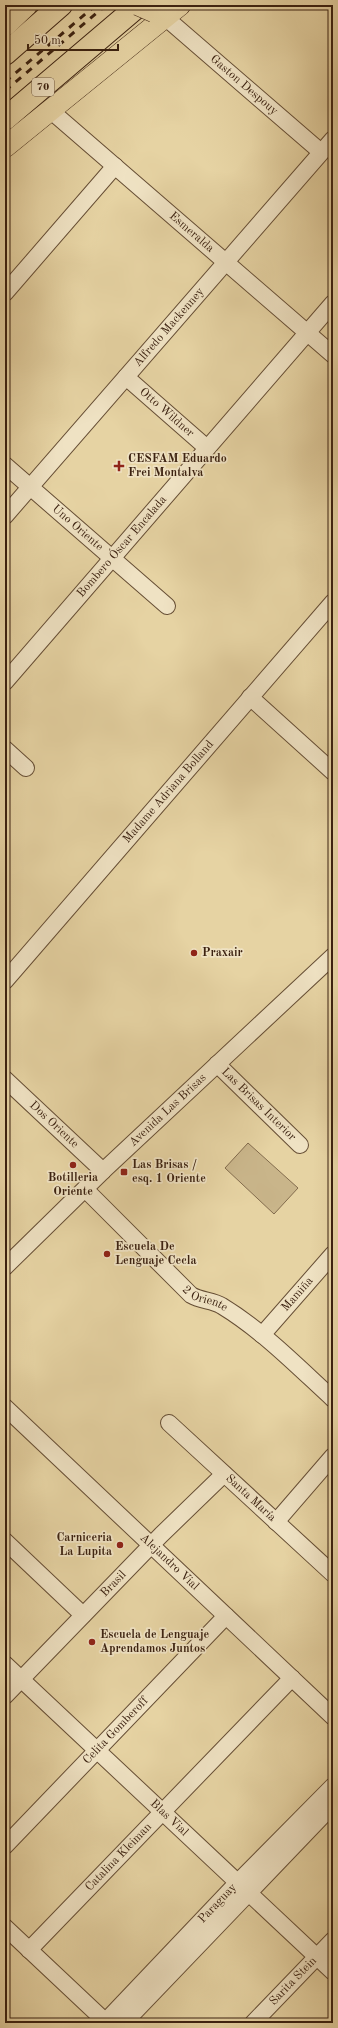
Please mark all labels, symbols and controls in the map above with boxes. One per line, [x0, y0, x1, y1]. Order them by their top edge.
scale bar [28, 26, 118, 52]
text: 50 m [34, 34, 61, 47]
street label: Gaston Despouy [208, 53, 280, 118]
road number: 70 [32, 78, 54, 96]
street label: Esmeralda [167, 210, 216, 255]
street label: Alfredo Mackenney [132, 285, 207, 369]
street label: Otto Wildner [137, 386, 196, 440]
place label: CESFAM Eduardo Frei Montalva [128, 453, 227, 479]
marker: CESFAM Eduardo Frei Montalva [113, 460, 125, 472]
street label: Bombero Óscar Encalada [75, 493, 169, 600]
street label: Uno Oriente [50, 503, 106, 554]
street label: Madame Adriana Bolland [121, 738, 216, 846]
place label: Praxair [202, 947, 243, 959]
marker: Praxair [189, 948, 199, 958]
street label: Las Brisas Interior [219, 1066, 298, 1143]
street label: Avenida Las Brisas [127, 1072, 209, 1149]
street label: Dos Oriente [27, 1099, 81, 1151]
place label: Las Brisas / esq. 1 Oriente [132, 1159, 206, 1185]
marker: Botilleria Oriente [68, 1160, 78, 1170]
marker: Las Brisas / esq. 1 Oriente [119, 1167, 129, 1177]
place label: Botilleria Oriente [48, 1172, 98, 1198]
place label: Escuela De Lenguaje Cecla [115, 1241, 197, 1267]
marker: Escuela De Lenguaje Cecla [102, 1249, 112, 1259]
street label: Mamiña [280, 1275, 316, 1314]
street label: 2 Oriente [180, 1284, 230, 1314]
street label: Santa María [223, 1472, 278, 1524]
place label: Carniceria La Lupita [56, 1532, 112, 1558]
street label: Alejandro Vial [138, 1532, 201, 1593]
marker: Carniceria La Lupita [115, 1540, 125, 1550]
street label: Brasil [99, 1569, 129, 1599]
place label: Escuela de Lenguaje Aprendamos Juntos [100, 1629, 210, 1655]
marker: Escuela de Lenguaje Aprendamos Juntos [87, 1637, 97, 1647]
street label: Celita Gomberoff [81, 1694, 151, 1767]
street label: Blas Vial [148, 1797, 190, 1839]
street label: Catalina Kleiman [83, 1821, 154, 1894]
street label: Paraguay [196, 1881, 239, 1925]
street label: Sarita Stein [267, 1954, 319, 2008]

